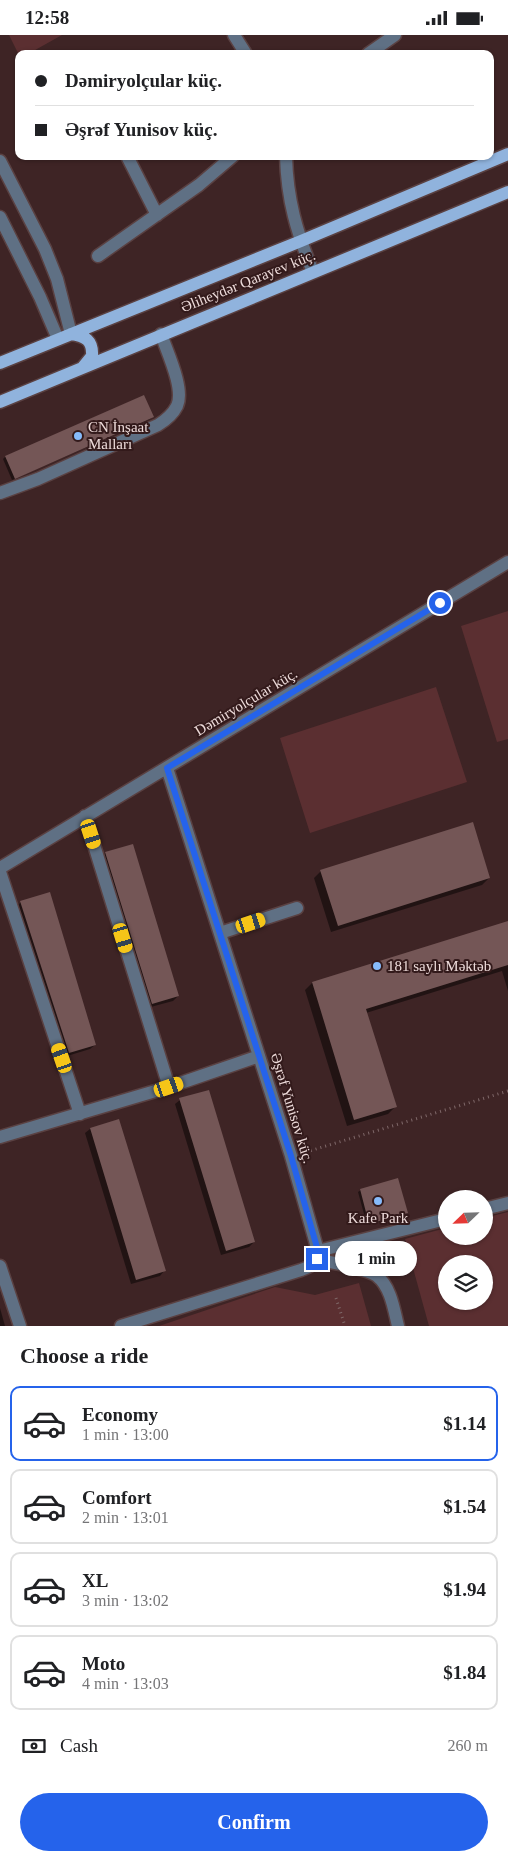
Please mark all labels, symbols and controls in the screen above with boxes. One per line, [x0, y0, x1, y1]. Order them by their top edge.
text: 12:58 [25, 7, 69, 28]
text: Dəmiryolçular küç. [65, 70, 222, 91]
text: Əşrəf Yunisov küç. [65, 119, 218, 140]
street label: Əliheydər Qarayev küç. [178, 247, 318, 315]
place label: CN İnşaat Malları [88, 419, 149, 452]
marker: CN İnşaat Malları [72, 430, 84, 442]
route start [429, 592, 451, 614]
street label: Dəmiryolçular küç. [192, 665, 300, 739]
car [79, 817, 102, 851]
car [234, 911, 267, 935]
car [111, 921, 134, 955]
place label: 181 saylı Məktəb [387, 958, 491, 974]
marker: 181 saylı Məktəb [371, 960, 383, 972]
car [50, 1041, 73, 1075]
street label: Əşrəf Yunisov küç. [268, 1051, 316, 1165]
car [152, 1075, 185, 1099]
north arrow [438, 1190, 492, 1245]
map controls [438, 1190, 493, 1310]
marker: Kafe Park [372, 1195, 384, 1207]
place label: Kafe Park [348, 1210, 409, 1226]
callout: 1 min [334, 1241, 417, 1277]
route end [306, 1248, 328, 1270]
text: 1 min [357, 1250, 395, 1267]
button: layers [438, 1255, 493, 1310]
text: Choose a ride [20, 1343, 148, 1368]
icon: car [22, 1401, 67, 1446]
text: Economy [82, 1404, 158, 1425]
text: $1.14 [443, 1413, 486, 1434]
text: 1 min · 13:00 [82, 1426, 169, 1443]
icon: car [22, 1484, 67, 1529]
text: Comfort [82, 1487, 152, 1508]
text: $1.54 [443, 1496, 486, 1517]
text: 2 min · 13:01 [82, 1509, 169, 1526]
icon: car [22, 1567, 67, 1612]
text: XL [82, 1570, 108, 1591]
text: $1.94 [443, 1579, 486, 1600]
text: 3 min · 13:02 [82, 1592, 169, 1609]
icon: car [22, 1650, 67, 1695]
text: Moto [82, 1653, 125, 1674]
text: $1.84 [443, 1662, 486, 1683]
text: 4 min · 13:03 [82, 1675, 169, 1692]
icon: cash [20, 1732, 48, 1760]
text: Cash [60, 1735, 98, 1756]
text: 260 m [448, 1737, 488, 1754]
button: Confirm [20, 1793, 488, 1851]

